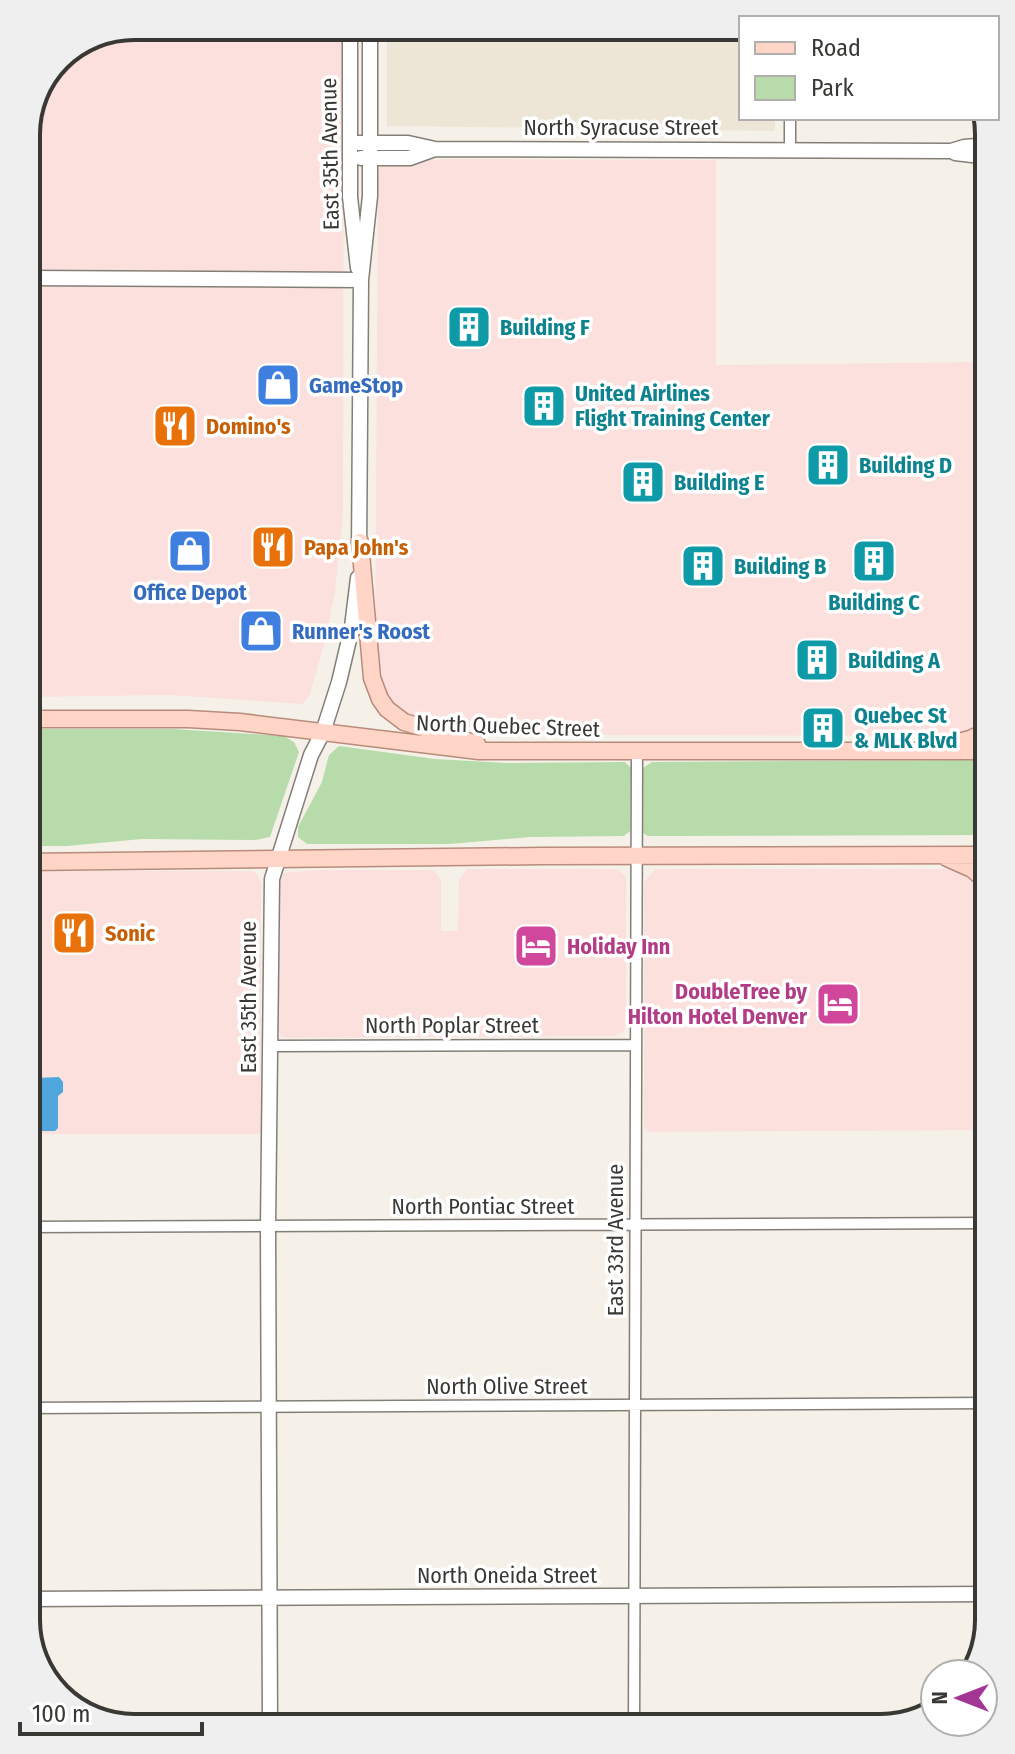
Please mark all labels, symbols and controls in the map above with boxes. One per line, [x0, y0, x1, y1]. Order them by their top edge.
legend [739, 16, 999, 120]
text: Road [811, 34, 861, 62]
text: Park [811, 74, 854, 102]
street label: East 35th Avenue [315, 78, 345, 230]
street label: North Syracuse Street [523, 114, 719, 141]
building icon: Building F [445, 303, 493, 351]
place label: Building F [500, 314, 590, 341]
shop icon: GameStop [254, 361, 302, 409]
place label: GameStop [309, 372, 403, 399]
place label: United Airlines Flight Training Center [575, 380, 771, 432]
building icon: United Airlines Flight Training Center [520, 382, 568, 430]
restaurant icon: Domino's [151, 402, 199, 450]
place label: Domino's [206, 413, 291, 440]
building icon: Building D [804, 441, 852, 489]
place label: Building D [859, 452, 952, 479]
building icon: Building E [619, 458, 667, 506]
place label: Building E [674, 469, 764, 496]
restaurant icon: Papa John's [249, 523, 297, 571]
shop icon: Office Depot [166, 527, 214, 575]
place label: Papa John's [304, 534, 409, 561]
building icon: Building C [850, 537, 898, 585]
building icon: Building B [679, 542, 727, 590]
place label: Building B [734, 553, 826, 580]
place label: Office Depot [133, 579, 247, 606]
place label: Building C [828, 589, 920, 616]
shop icon: Runner's Roost [237, 607, 285, 655]
place label: Runner's Roost [292, 618, 430, 645]
building icon: Building A [793, 636, 841, 684]
place label: Building A [848, 647, 941, 674]
place label: Quebec St & MLK Blvd [854, 702, 957, 754]
building icon: Quebec St & MLK Blvd [799, 704, 847, 752]
street label: North Quebec Street [416, 709, 601, 743]
restaurant icon: Sonic [50, 909, 98, 957]
place label: Sonic [105, 920, 155, 947]
street label: East 35th Avenue [235, 921, 262, 1073]
hotel icon: Holiday Inn [512, 922, 560, 970]
place label: Holiday Inn [567, 933, 670, 960]
place label: DoubleTree by Hilton Hotel Denver [628, 978, 808, 1030]
hotel icon: DoubleTree by Hilton Hotel Denver [814, 980, 862, 1028]
street label: North Poplar Street [365, 1012, 540, 1039]
street label: East 33rd Avenue [602, 1164, 629, 1316]
street label: North Pontiac Street [392, 1193, 575, 1220]
street label: North Olive Street [426, 1373, 589, 1400]
street label: North Oneida Street [417, 1562, 598, 1589]
north arrow [919, 1658, 999, 1738]
scale bar [20, 1686, 202, 1736]
text: N [926, 1691, 953, 1705]
text: 100 m [32, 1700, 90, 1728]

